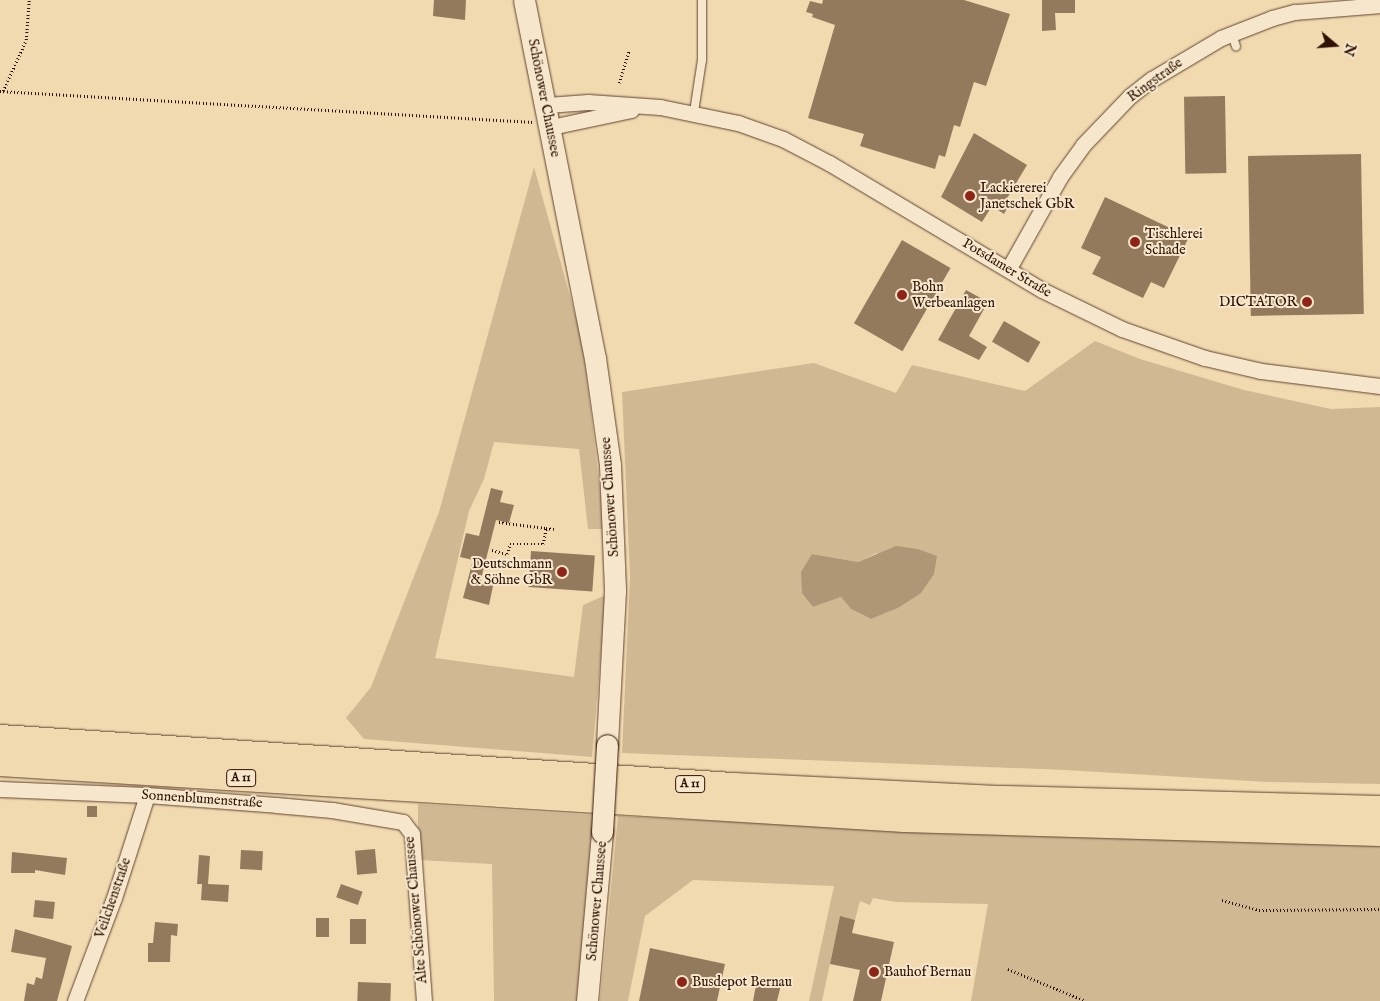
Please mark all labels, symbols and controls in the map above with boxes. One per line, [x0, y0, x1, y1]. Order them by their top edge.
north arrow [1310, 20, 1360, 70]
street label: Schönower Chaussee [524, 37, 564, 159]
text: N [1339, 41, 1360, 58]
street label: Ringstraße [1124, 54, 1186, 106]
place label: Lackiererei Janetschek GbR [980, 180, 1074, 212]
marker: Lackiererei Janetschek GbR [964, 190, 976, 202]
place label: Tischlerei Schade [1145, 226, 1203, 258]
street label: Potsdamer Straße [959, 235, 1055, 301]
marker: Tischlerei Schade [1129, 236, 1141, 248]
place label: Bohn Werbeanlagen [912, 279, 995, 312]
marker: Bohn Werbeanlagen [896, 289, 908, 301]
place label: DICTATOR [1219, 294, 1297, 310]
marker: DICTATOR [1301, 296, 1313, 308]
street label: Schönower Chaussee [597, 436, 623, 558]
place label: Deutschmann & Söhne GbR [470, 556, 552, 588]
marker: Deutschmann & Söhne GbR [556, 566, 568, 578]
road number: A 11 [226, 768, 256, 788]
road number: A 11 [675, 774, 705, 794]
street label: Sonnenblumenstraße [141, 786, 263, 812]
street label: Alte Schönower Chaussee [401, 836, 431, 984]
street label: Schönower Chaussee [583, 840, 611, 962]
street label: Veilchenstraße [91, 855, 135, 941]
place label: Bauhof Bernau [884, 964, 971, 980]
marker: Bauhof Bernau [868, 966, 880, 978]
place label: Busdepot Bernau [692, 974, 792, 990]
marker: Busdepot Bernau [676, 976, 688, 988]

